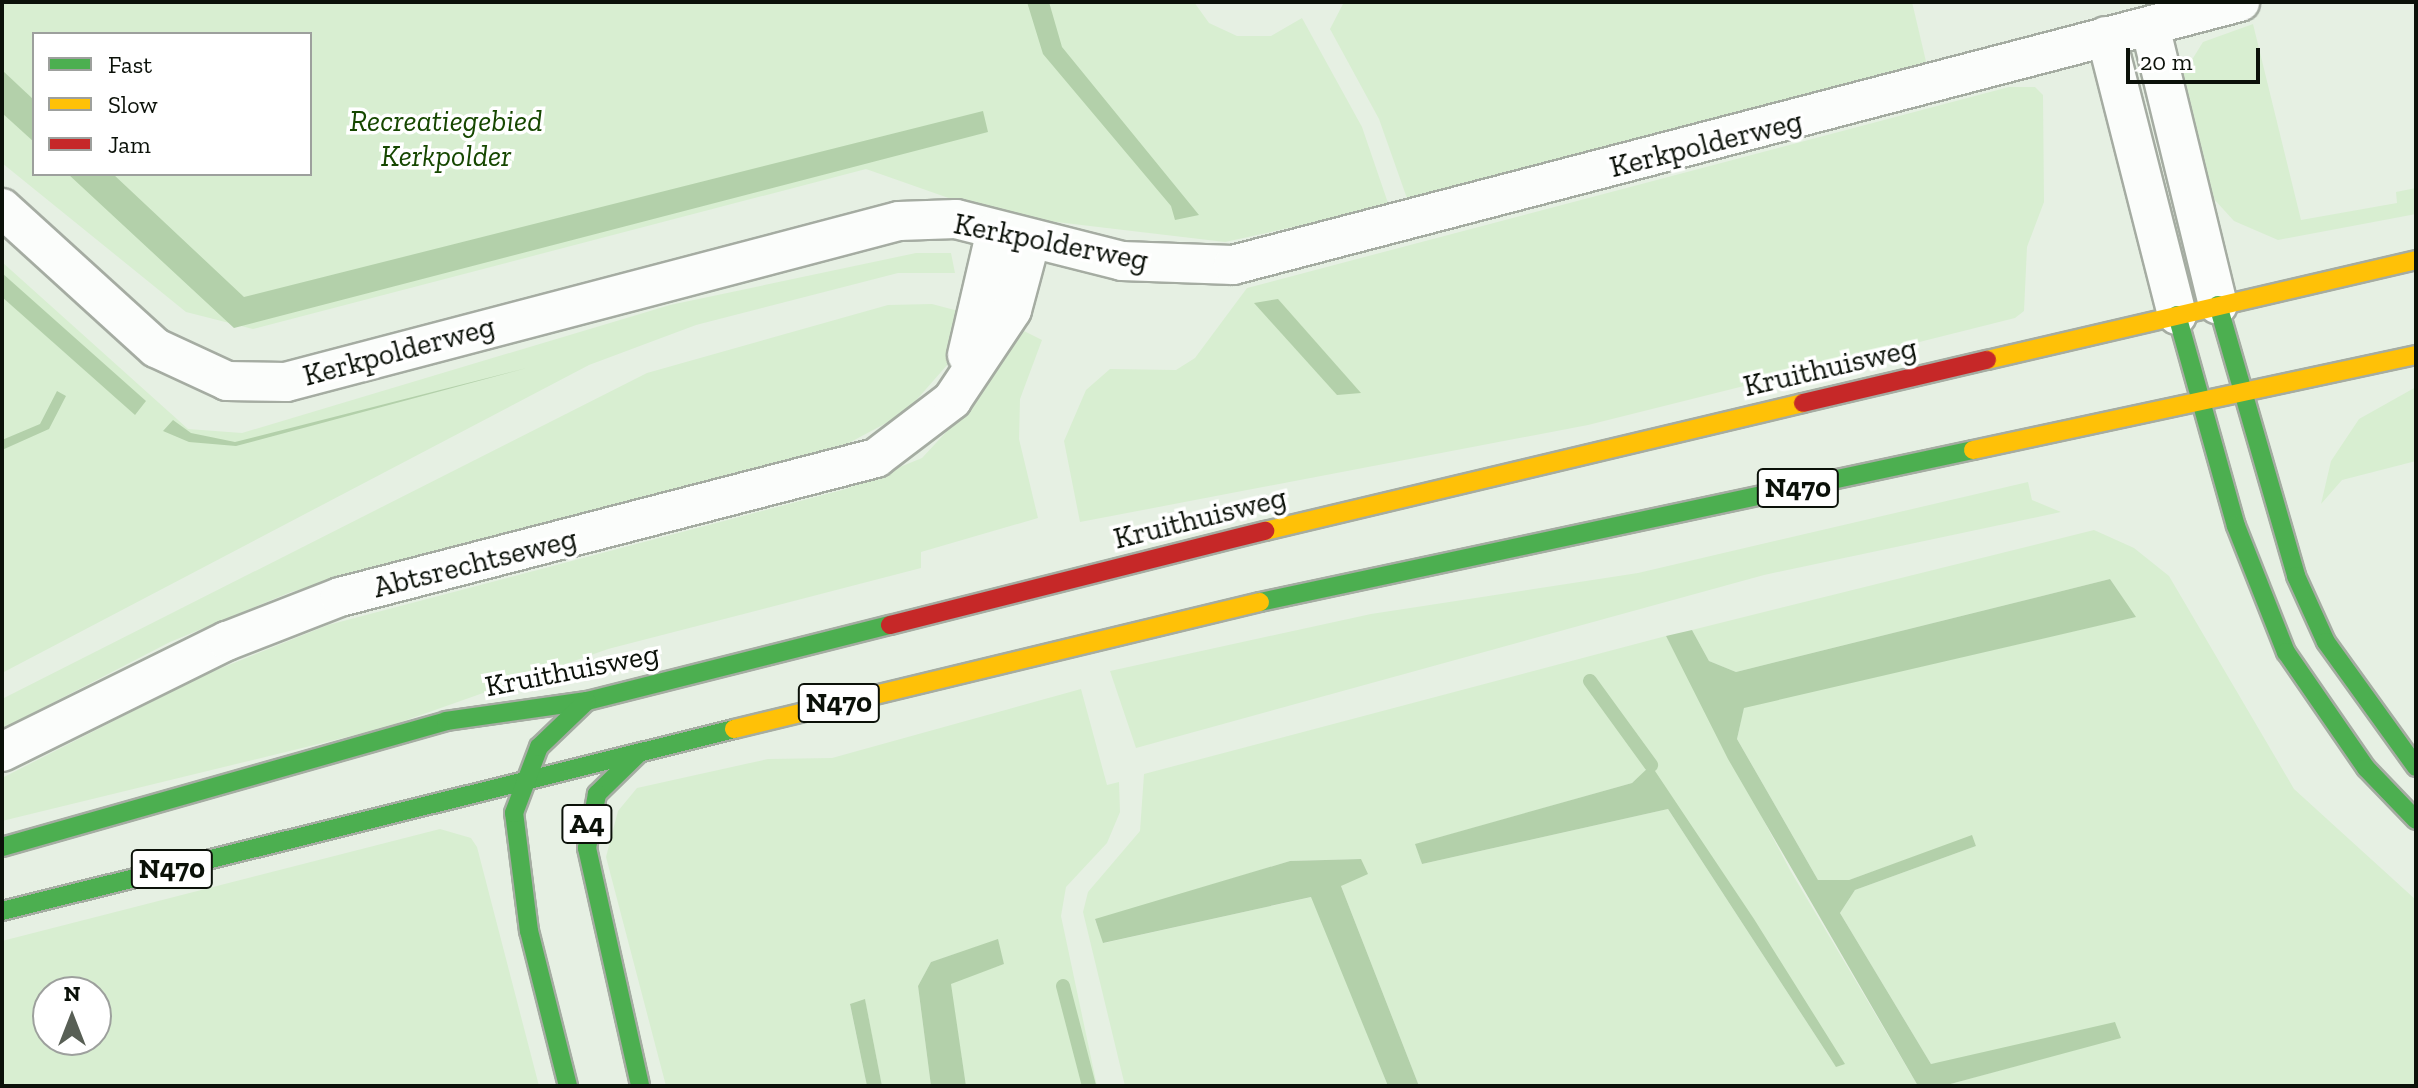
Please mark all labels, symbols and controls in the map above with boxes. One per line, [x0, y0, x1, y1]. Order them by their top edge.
legend [32, 32, 312, 176]
scale bar [2130, 32, 2264, 82]
text: 20 m [2140, 47, 2192, 76]
text: Fast [108, 50, 152, 79]
text: Slow [108, 90, 158, 119]
park label: Recreatiegebied Kerkpolder [349, 103, 543, 174]
street label: Kerkpolderweg [1606, 103, 1806, 185]
text: Jam [108, 130, 151, 159]
street label: Kerkpolderweg [951, 206, 1151, 278]
street label: Kerkpolderweg [299, 308, 499, 394]
street label: Kruithuisweg [1740, 330, 1920, 404]
road number: N470 [1756, 464, 1840, 512]
street label: Kruithuisweg [1110, 479, 1290, 557]
street label: Abtsrechtseweg [370, 520, 580, 606]
street label: Kruithuisweg [482, 635, 662, 705]
road number: N470 [797, 679, 881, 727]
road number: A4 [561, 800, 613, 848]
road number: N470 [130, 845, 214, 893]
north arrow [32, 976, 112, 1056]
text: N [64, 980, 80, 1007]

